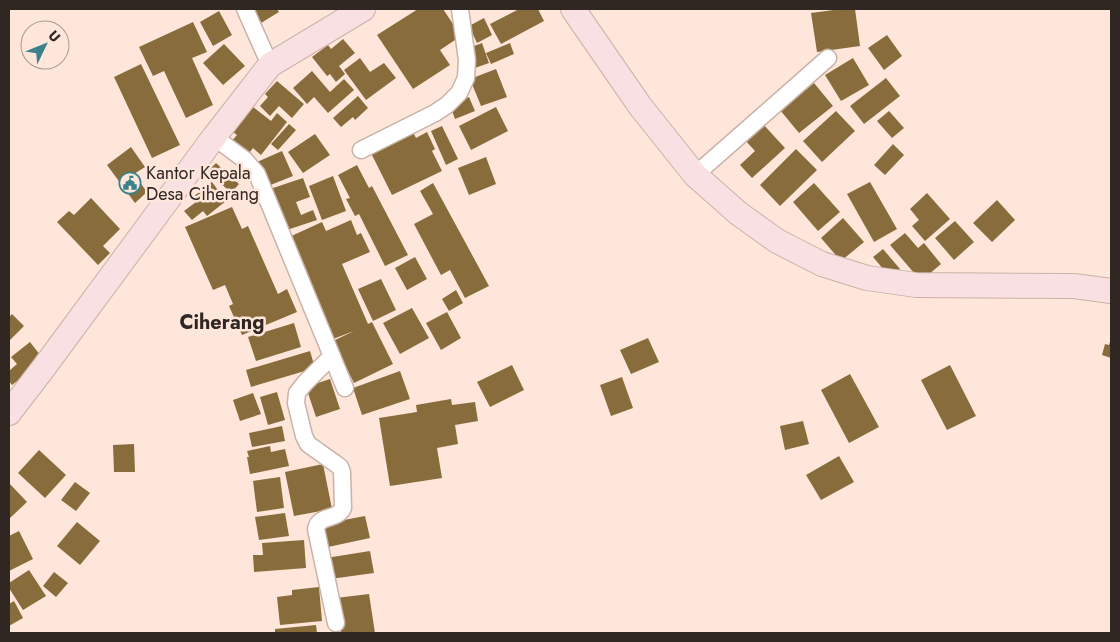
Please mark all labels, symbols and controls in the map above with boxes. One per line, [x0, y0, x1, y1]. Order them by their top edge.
north arrow [20, 20, 70, 70]
text: U [44, 26, 65, 47]
place label: Kantor Kepala Desa Ciherang [146, 160, 259, 207]
public building icon: Kantor Kepala Desa Ciherang [118, 171, 142, 195]
district label: Ciherang [179, 308, 265, 337]

